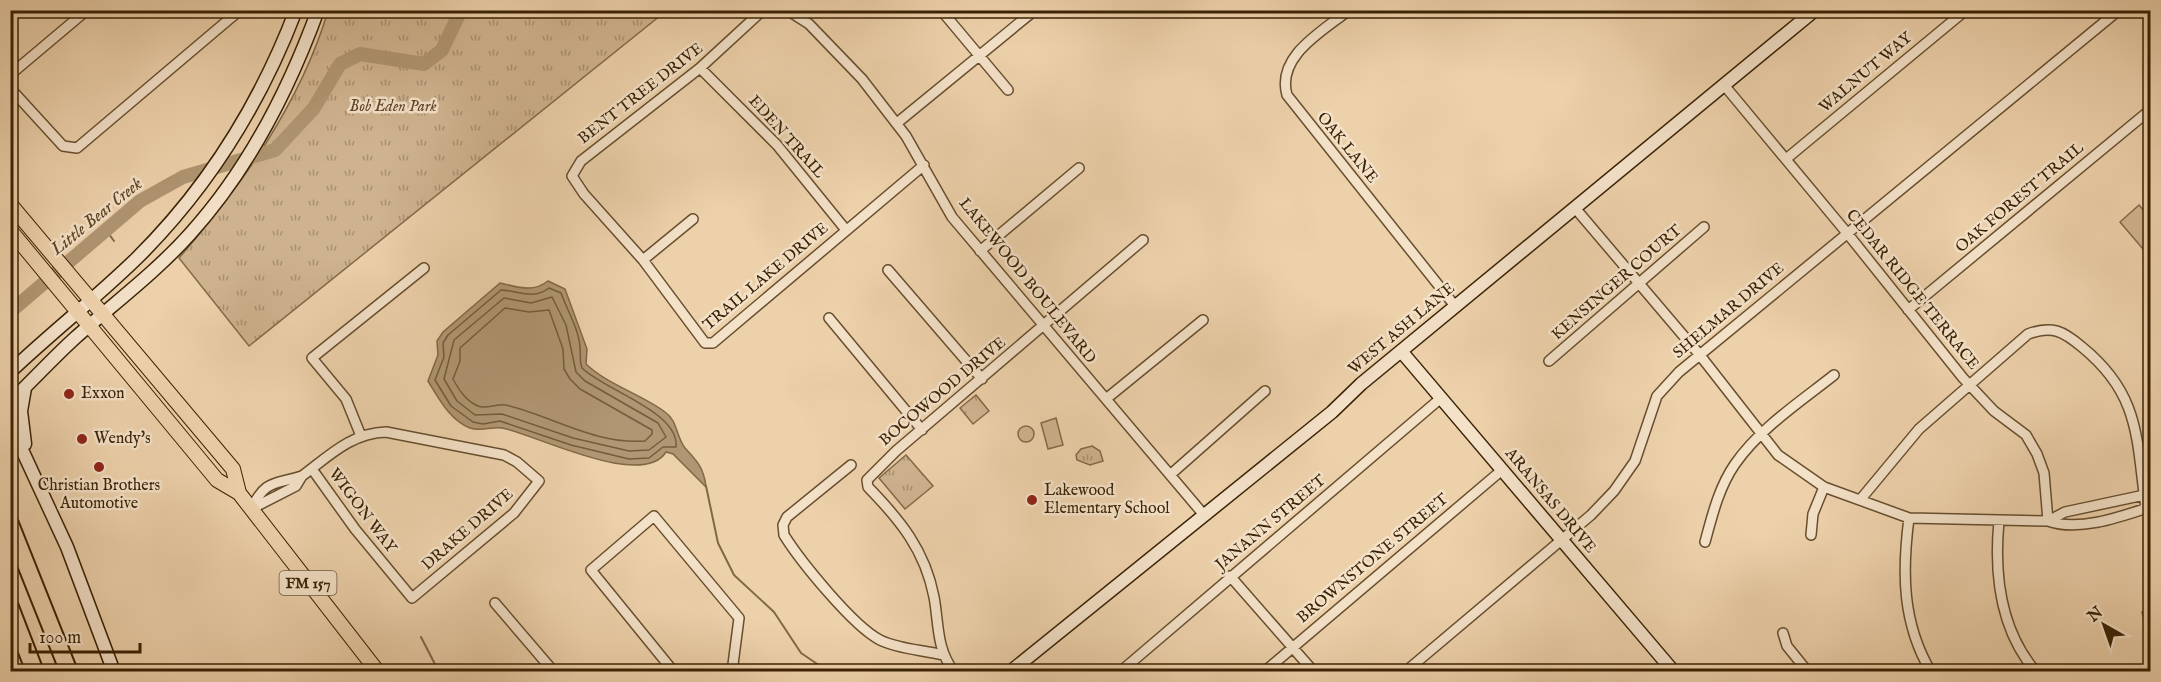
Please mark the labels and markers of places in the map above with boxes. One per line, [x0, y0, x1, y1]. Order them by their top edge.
place label: Exxon [81, 384, 125, 404]
marker: Exxon [62, 387, 76, 401]
place label: Wendy's [94, 429, 151, 449]
marker: Wendy's [75, 432, 89, 446]
marker: Christian Brothers Automotive [92, 460, 106, 474]
place label: Christian Brothers Automotive [38, 476, 161, 514]
place label: Lakewood Elementary School [1044, 481, 1170, 519]
marker: Lakewood Elementary School [1025, 493, 1039, 507]

